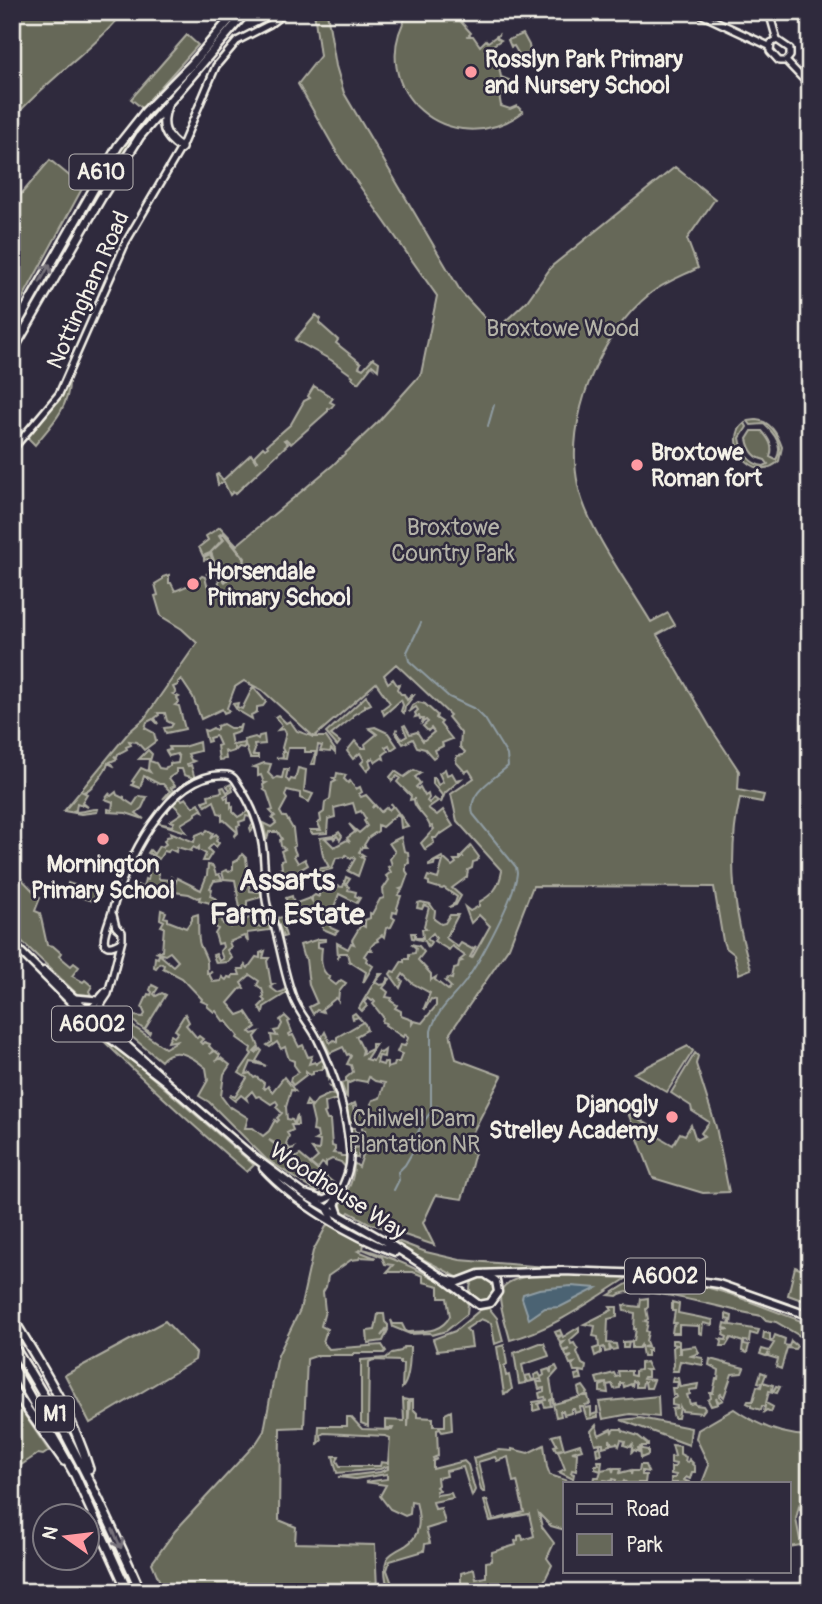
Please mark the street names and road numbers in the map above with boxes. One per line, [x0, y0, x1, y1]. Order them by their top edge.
road number: A610 [70, 154, 132, 190]
street label: Nottingham Road [40, 207, 136, 373]
road number: A6002 [52, 1006, 132, 1042]
street label: Woodhouse Way [264, 1136, 412, 1246]
road number: A6002 [625, 1258, 705, 1294]
road number: M1 [36, 1396, 74, 1432]

